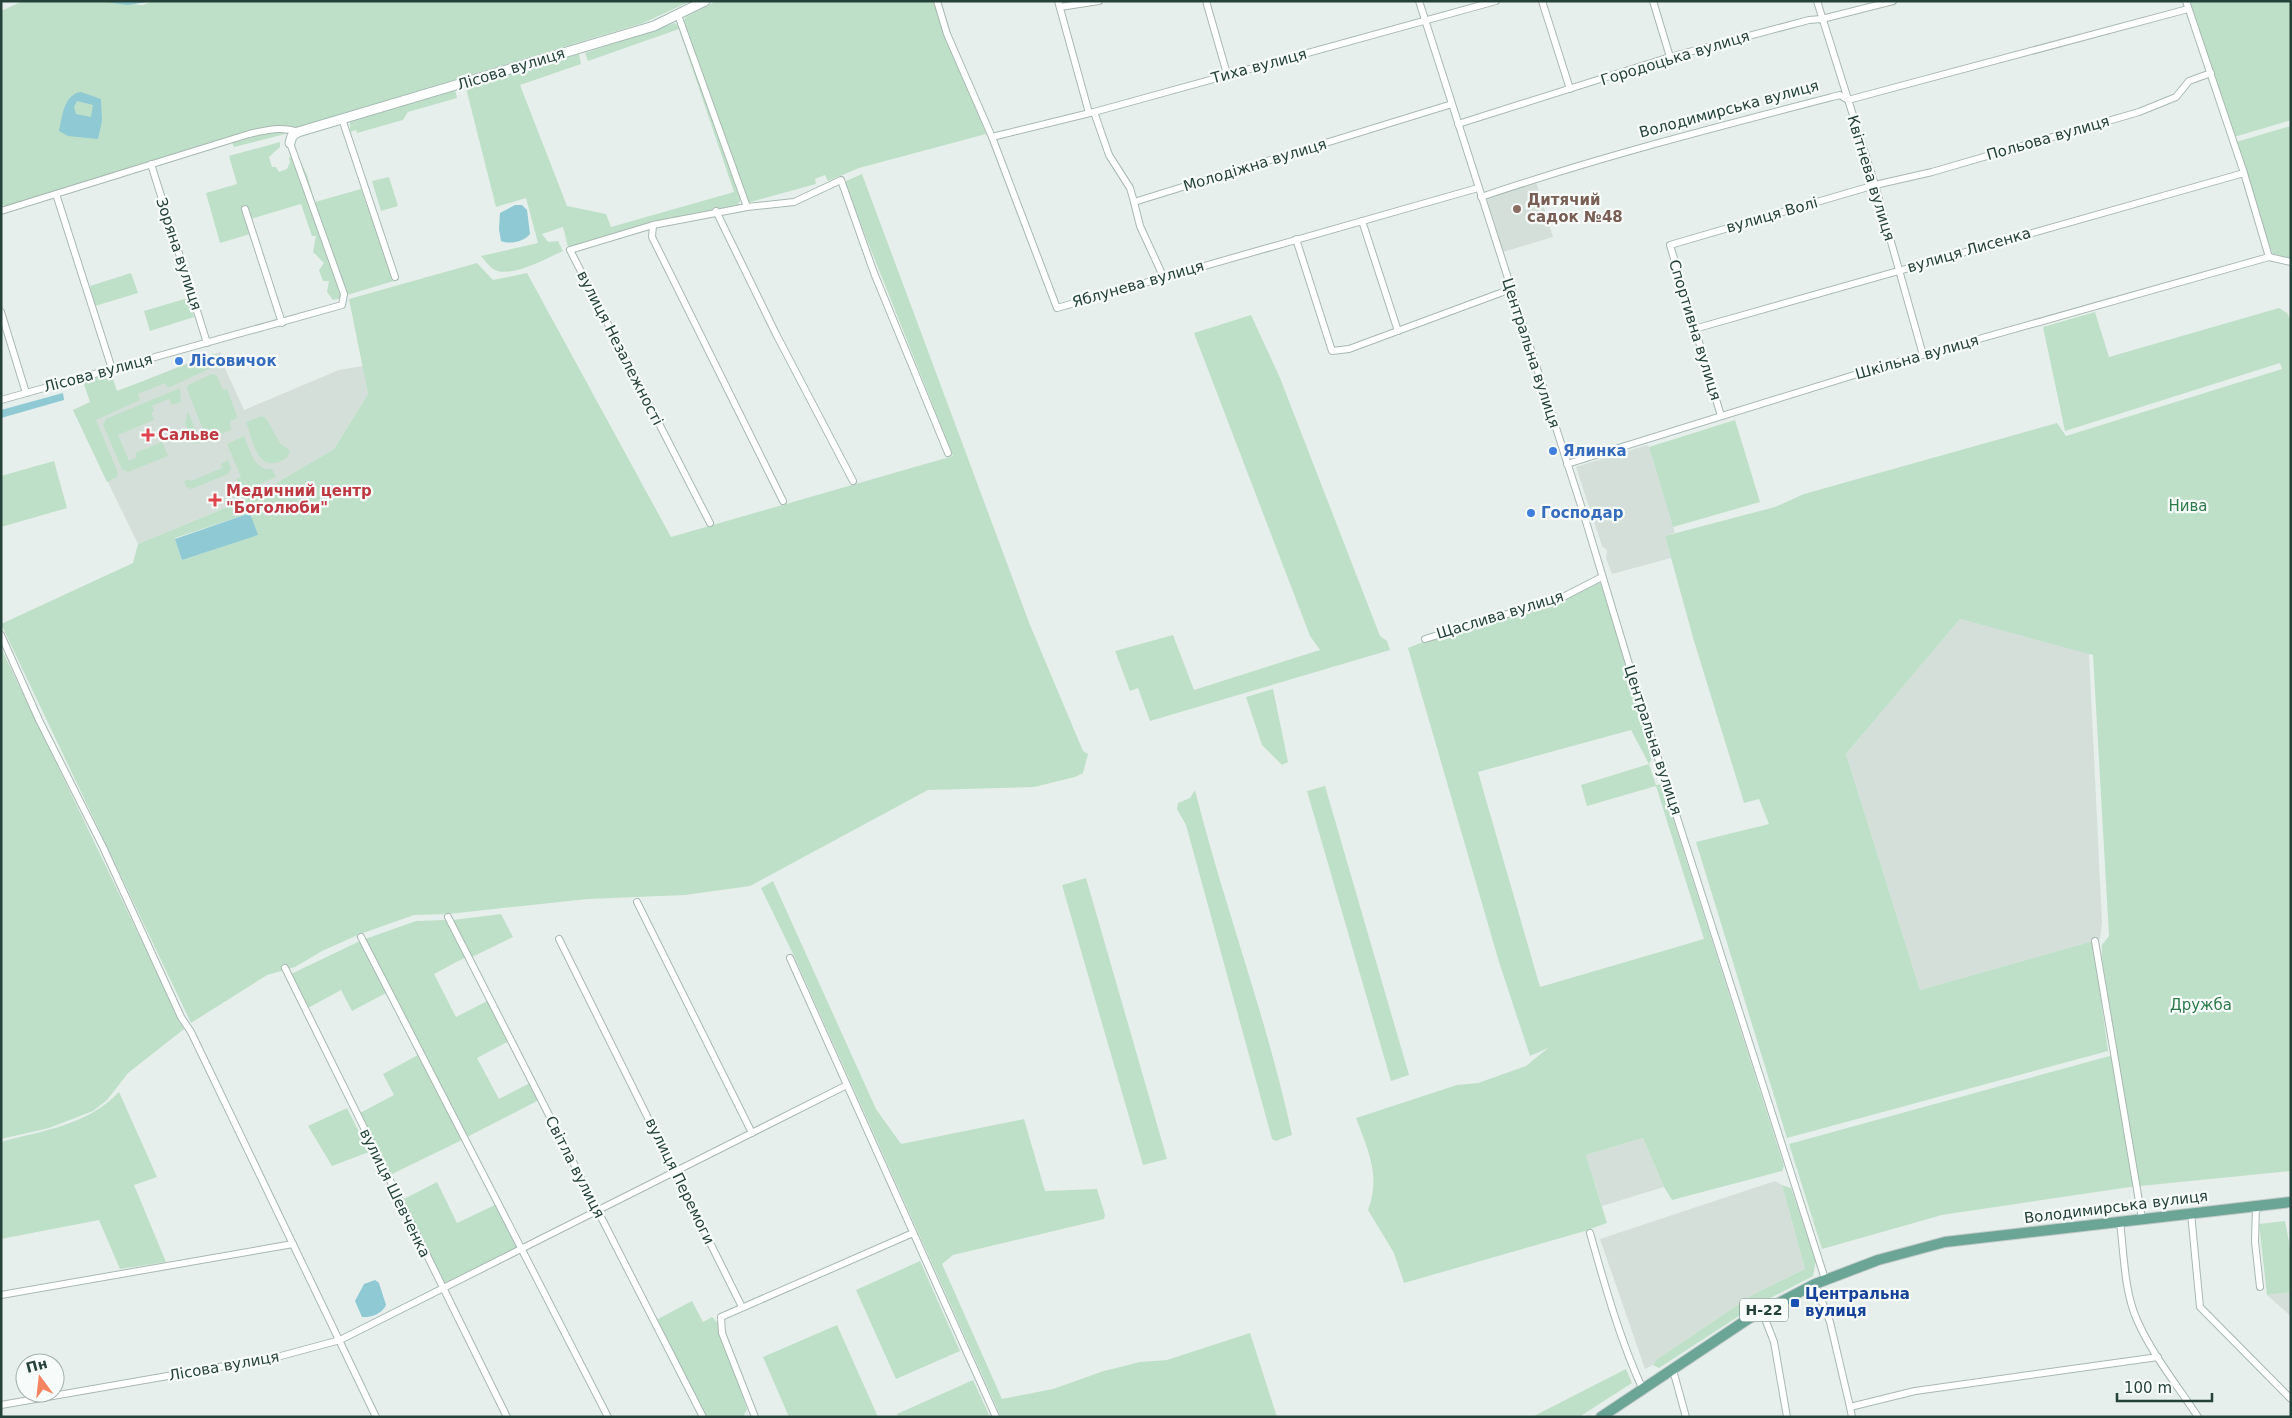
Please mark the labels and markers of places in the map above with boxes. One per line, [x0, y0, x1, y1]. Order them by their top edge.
place label: Дитячий садок №48 [1527, 191, 1623, 226]
marker: Дитячий садок №48 [1511, 203, 1523, 215]
place label: Лісовичок [189, 352, 277, 370]
marker: Лісовичок [173, 355, 185, 367]
place label: Сальве [158, 426, 219, 444]
marker: Сальве [142, 429, 154, 441]
place label: Ялинка [1563, 442, 1627, 460]
marker: Ялинка [1547, 445, 1559, 457]
place label: Медичний центр "Боголюби" [226, 482, 372, 517]
marker: Медичний центр "Боголюби" [208, 493, 222, 507]
place label: Господар [1541, 504, 1624, 522]
marker: Господар [1525, 507, 1537, 519]
place label: Центральна вулиця [1805, 1285, 1910, 1320]
marker: Центральна вулиця [1789, 1297, 1801, 1309]

